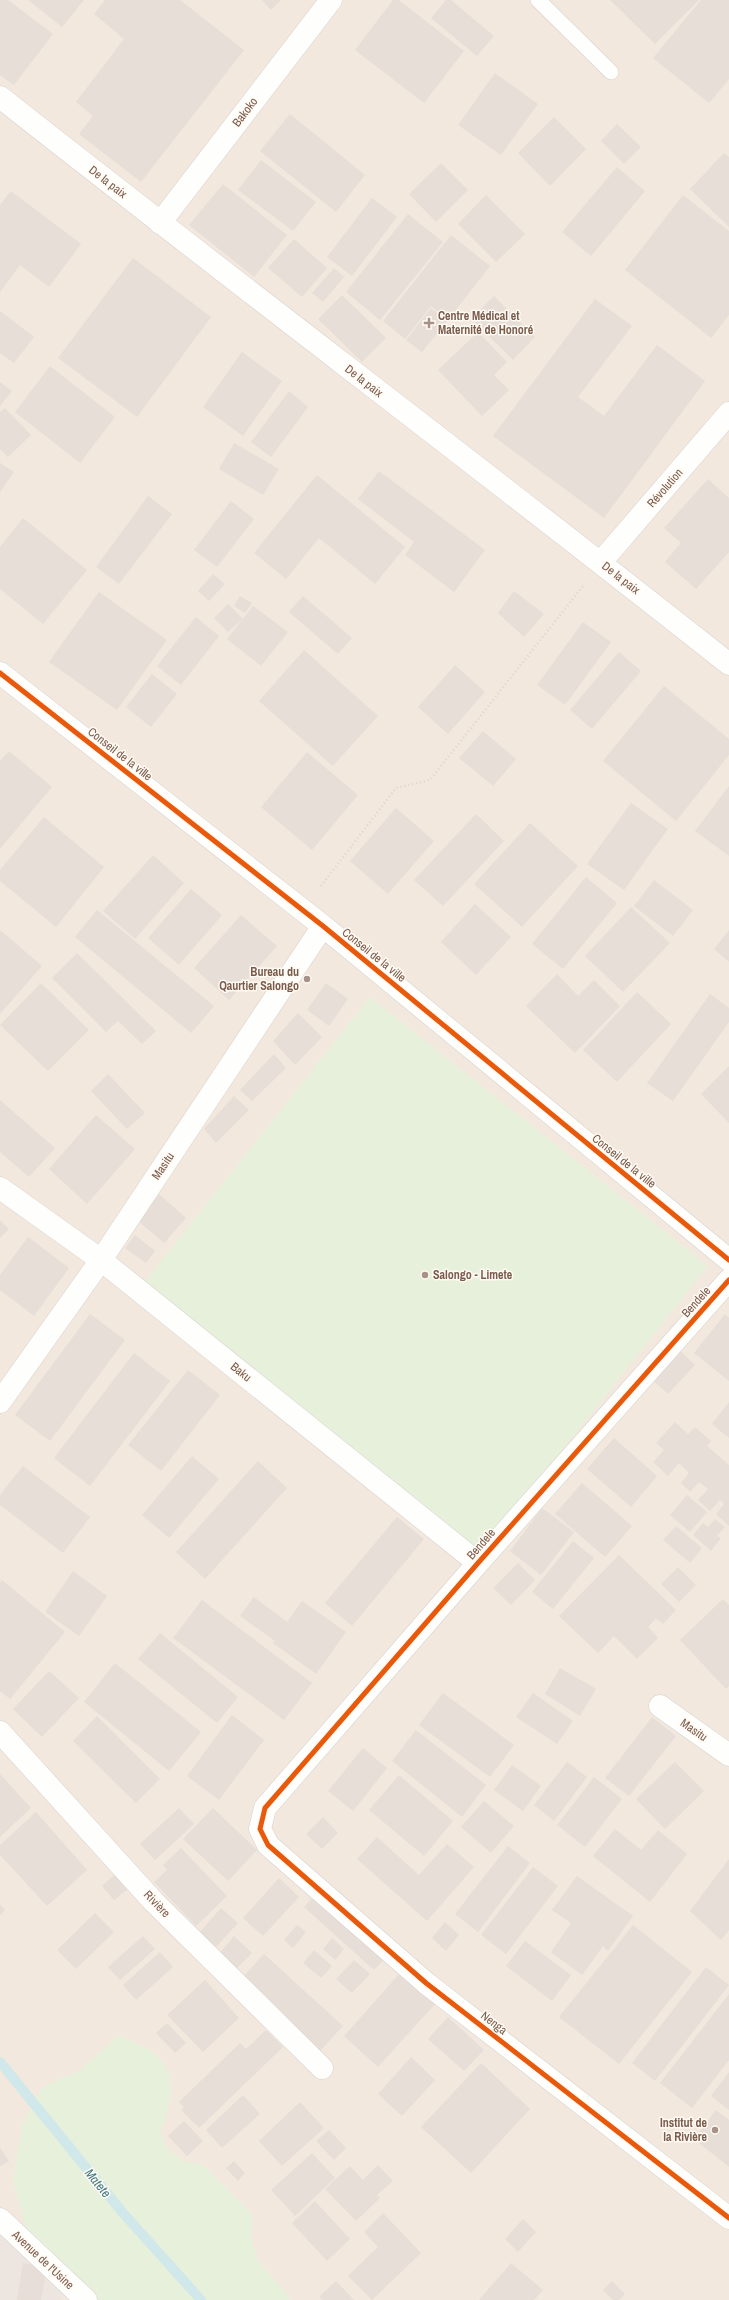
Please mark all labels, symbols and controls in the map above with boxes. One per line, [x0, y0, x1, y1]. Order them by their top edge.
street label: Bakoko [229, 94, 261, 130]
street label: De la paix [86, 162, 130, 202]
place label: Centre Médical et Maternité de Honoré [438, 308, 534, 338]
marker: Centre Médical et Maternité de Honoré [423, 317, 435, 329]
street label: De la paix [342, 361, 386, 401]
street label: Révolution [644, 465, 686, 511]
street label: De la paix [599, 558, 643, 598]
street label: Conseil de la ville [84, 724, 156, 784]
street label: Conseil de la ville [339, 924, 409, 986]
place label: Bureau du Qaurtier Salongo [219, 964, 299, 994]
marker: Bureau du Qaurtier Salongo [302, 974, 312, 984]
street label: Conseil de la ville [589, 1130, 659, 1192]
street label: Masitu [148, 1149, 178, 1183]
place label: Salongo - Limete [433, 1267, 513, 1283]
marker: Salongo - Limete [420, 1270, 430, 1280]
street label: Bendele [678, 1283, 714, 1321]
street label: Baku [227, 1359, 255, 1385]
street label: Bendele [463, 1525, 499, 1563]
street label: Masitu [677, 1715, 711, 1745]
street label: Rivière [140, 1887, 174, 1921]
street label: Nenga [478, 2008, 511, 2039]
place label: Institut de la Rivière [660, 2115, 708, 2145]
marker: Institut de la Rivière [710, 2125, 720, 2135]
water label: Matete [81, 2165, 115, 2201]
street label: Avenue de l'Usine [8, 2226, 77, 2293]

